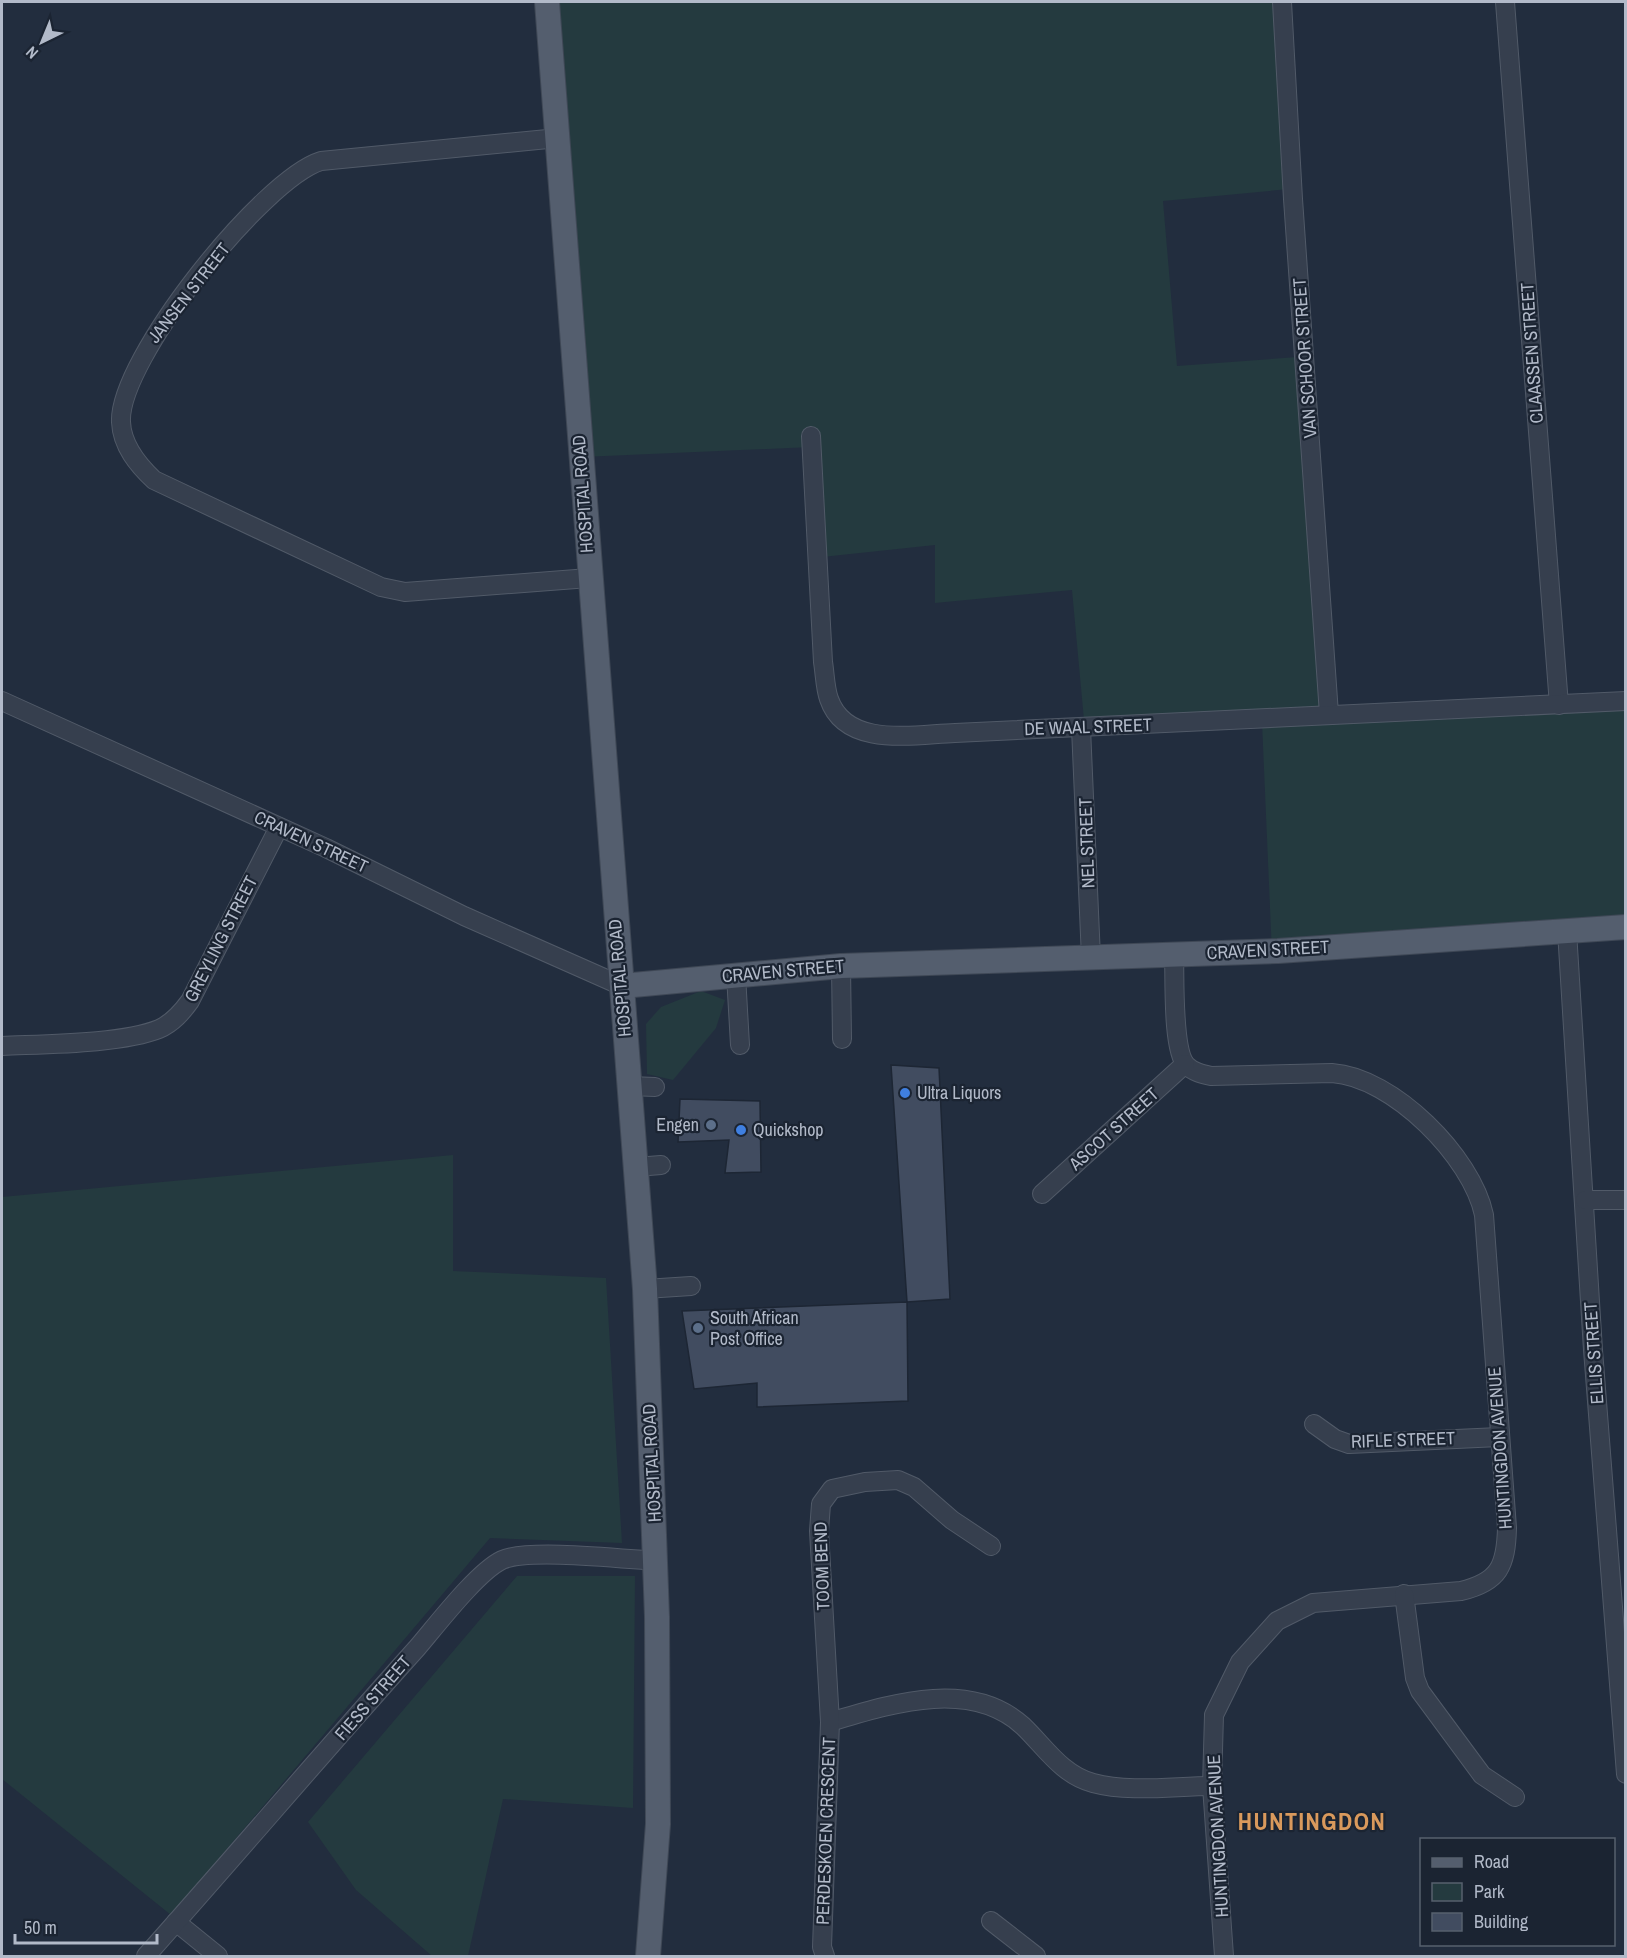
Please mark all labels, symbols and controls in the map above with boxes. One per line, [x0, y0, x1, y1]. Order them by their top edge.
north arrow [12, 12, 72, 72]
text: N [21, 42, 43, 64]
street label: JANSEN STREET [142, 237, 236, 348]
street label: VAN SCHOOR STREET [1286, 277, 1323, 439]
street label: CLAASSEN STREET [1514, 282, 1549, 424]
street label: HOSPITAL ROAD [566, 434, 599, 554]
street label: DE WAAL STREET [1024, 712, 1152, 741]
street label: NEL STREET [1072, 797, 1101, 889]
street label: CRAVEN STREET [250, 804, 372, 879]
street label: GREYLING STREET [178, 871, 263, 1006]
street label: HOSPITAL ROAD [602, 918, 637, 1038]
street label: CRAVEN STREET [1206, 934, 1330, 965]
street label: CRAVEN STREET [721, 953, 845, 988]
place label: Ultra Liquors [917, 1080, 1002, 1105]
street label: ASCOT STREET [1063, 1082, 1164, 1176]
marker: Ultra Liquors [898, 1086, 912, 1100]
place label: Engen [656, 1112, 699, 1137]
place label: Quickshop [753, 1117, 824, 1142]
marker: Engen [704, 1118, 718, 1132]
marker: Quickshop [734, 1123, 748, 1137]
street label: ELLIS STREET [1577, 1301, 1610, 1405]
place label: South African Post Office [710, 1305, 799, 1351]
marker: South African Post Office [691, 1321, 705, 1335]
street label: HUNTINGDON AVENUE [1481, 1366, 1518, 1530]
street label: HOSPITAL ROAD [636, 1403, 667, 1523]
street label: RIFLE STREET [1350, 1425, 1455, 1454]
street label: TOOM BEND [807, 1521, 836, 1611]
street label: FIESS STREET [329, 1650, 416, 1745]
street label: PERDESKOEN CRESCENT [810, 1737, 841, 1925]
street label: HUNTINGDON AVENUE [1201, 1754, 1234, 1918]
district label: HUNTINGDON [1238, 1805, 1386, 1837]
legend [1420, 1838, 1615, 1946]
text: Road [1474, 1849, 1509, 1874]
text: Park [1474, 1879, 1505, 1904]
scale bar [15, 1907, 158, 1945]
text: Building [1474, 1909, 1529, 1934]
text: 50 m [24, 1915, 57, 1940]

